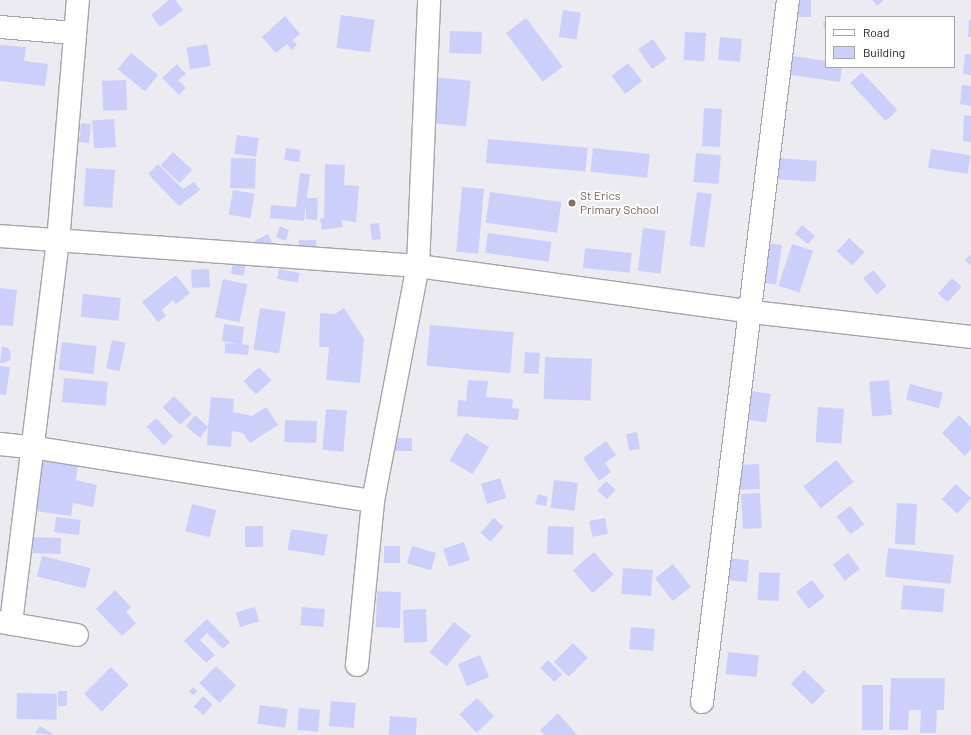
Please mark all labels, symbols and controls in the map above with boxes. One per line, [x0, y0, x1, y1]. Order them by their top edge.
legend [825, 16, 955, 68]
text: Road [863, 25, 890, 39]
text: Building [863, 45, 905, 59]
place label: St Erics Primary School [580, 189, 659, 217]
marker: St Erics Primary School [567, 198, 577, 208]

